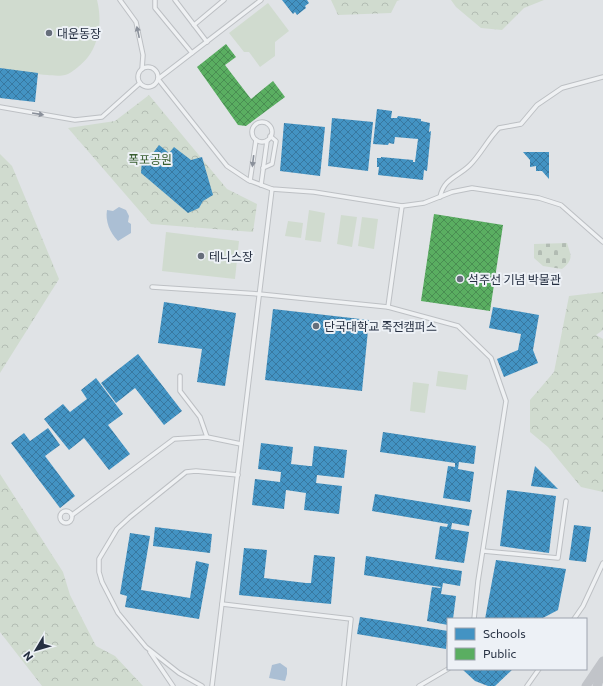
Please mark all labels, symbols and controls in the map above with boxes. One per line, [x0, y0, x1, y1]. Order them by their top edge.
place label: 대운동장 [57, 26, 101, 40]
one-way arrow [135, 26, 141, 38]
marker: 대운동장 [44, 28, 54, 38]
one-way arrow [32, 111, 45, 117]
park label: 폭포공원 [128, 152, 172, 166]
one-way arrow [250, 154, 256, 167]
place label: 테니스장 [209, 249, 253, 263]
marker: 테니스장 [196, 251, 206, 261]
place label: 석주선 기념 박물관 [468, 272, 561, 286]
marker: 석주선 기념 박물관 [455, 274, 465, 284]
place label: 단국대학교 죽전캠퍼스 [324, 319, 437, 333]
marker: 단국대학교 죽전캠퍼스 [311, 321, 321, 331]
legend [447, 618, 587, 670]
text: Schools [483, 626, 526, 640]
north arrow [16, 630, 56, 670]
text: Public [483, 646, 516, 660]
text: N [20, 649, 35, 664]

